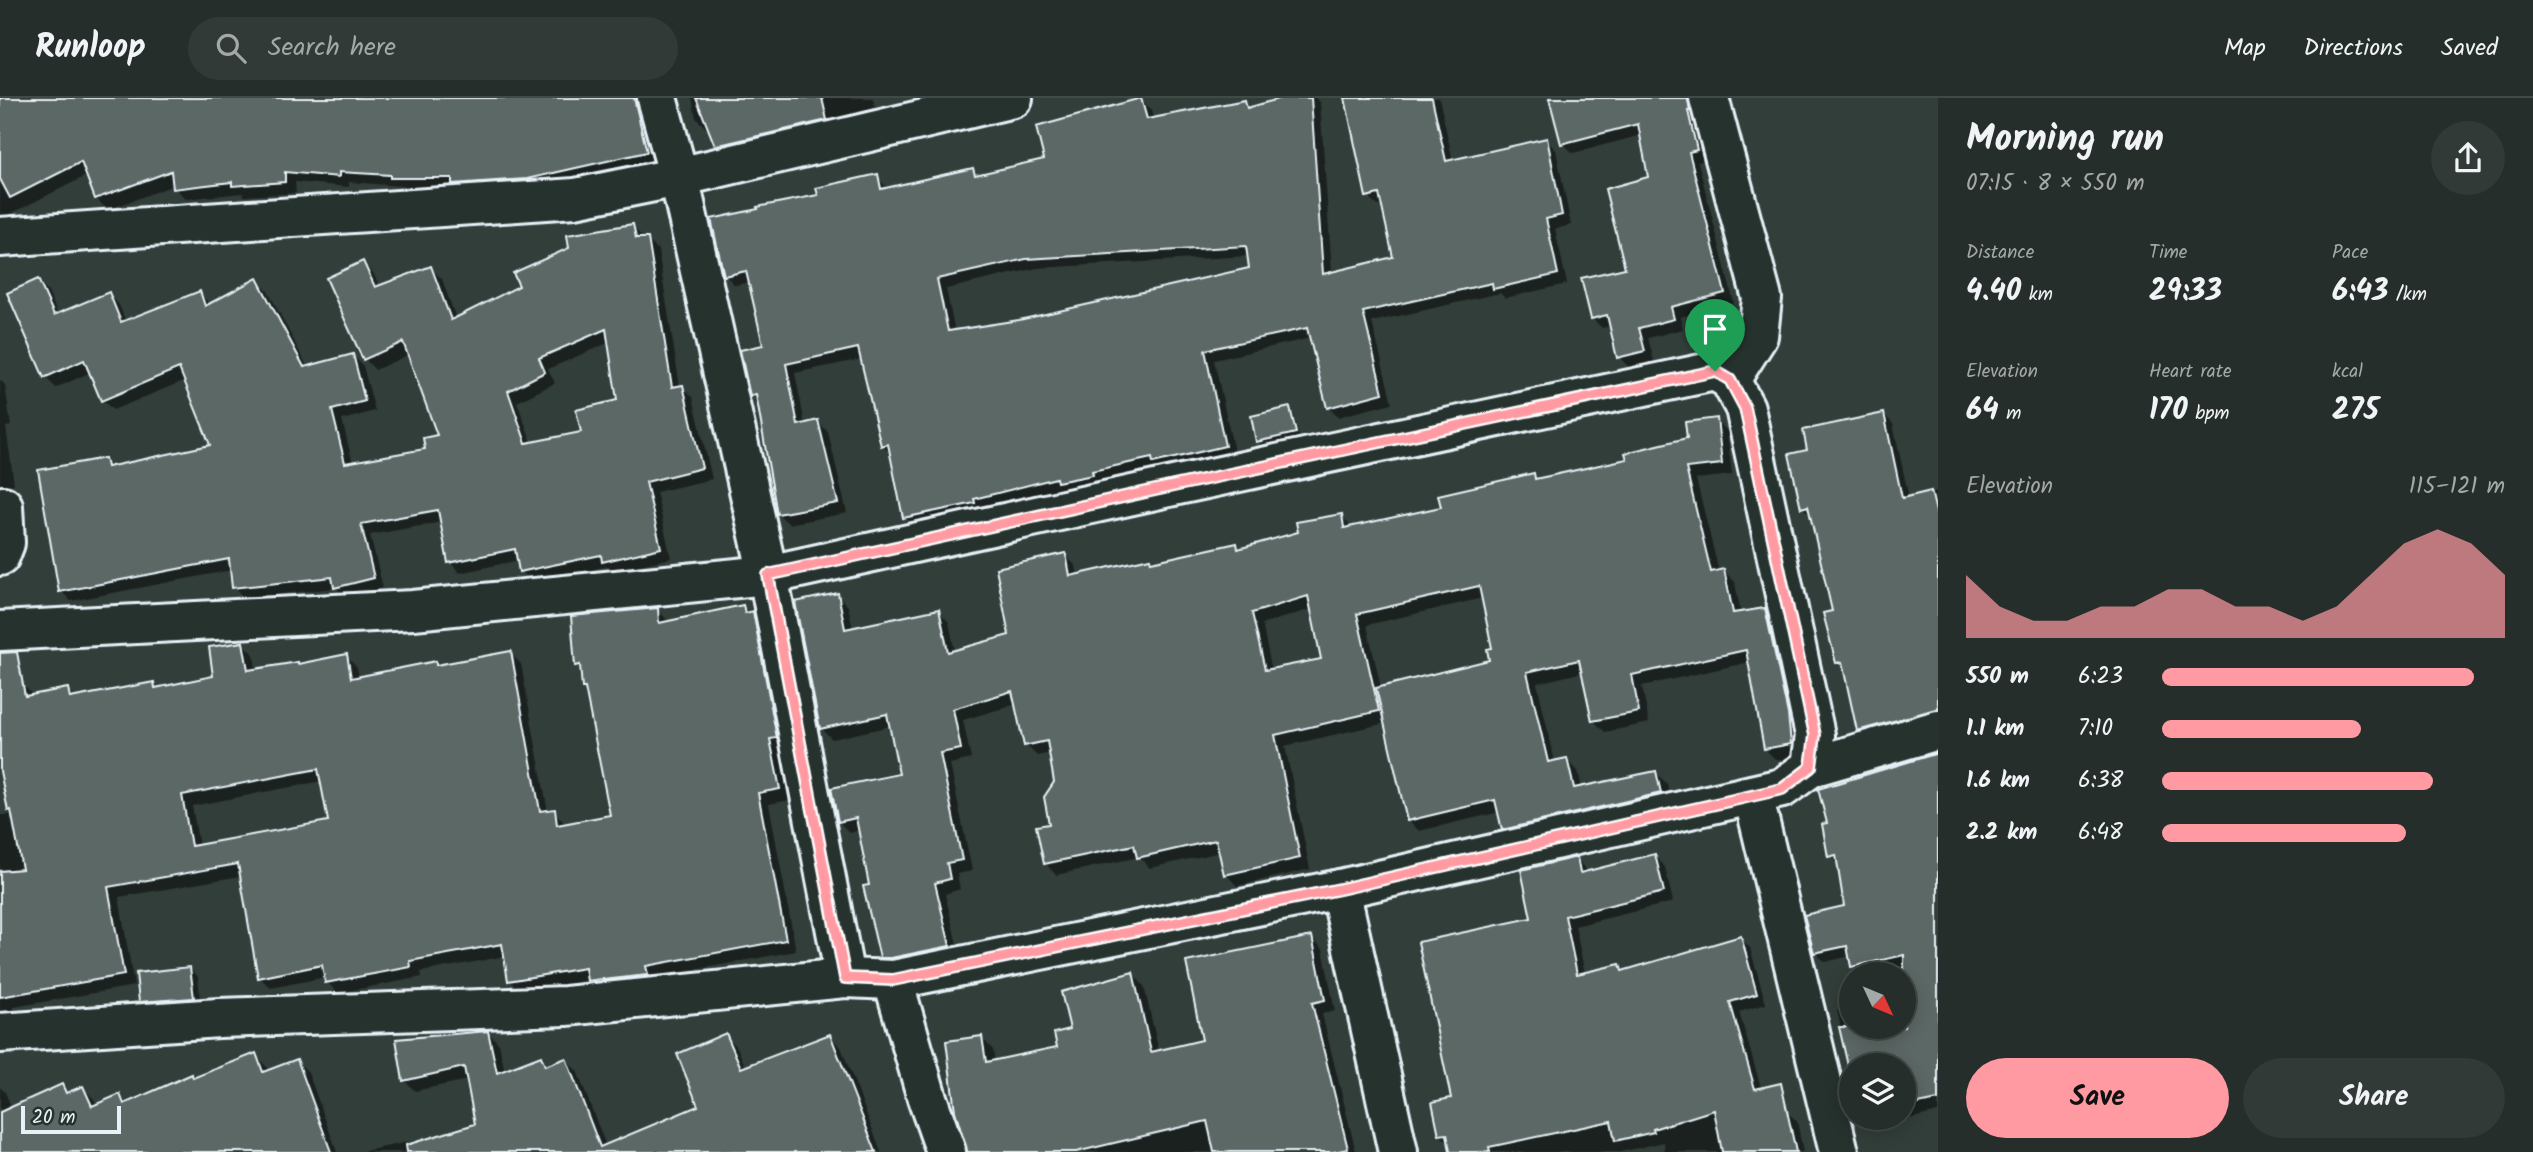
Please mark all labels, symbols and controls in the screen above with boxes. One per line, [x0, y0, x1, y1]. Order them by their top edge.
search box [188, 17, 678, 80]
text: Runloop [35, 22, 146, 75]
text: Search here [268, 27, 396, 69]
icon: search [212, 29, 250, 67]
text: Map [2224, 29, 2266, 68]
text: Directions [2304, 29, 2403, 68]
text: Saved [2441, 29, 2498, 68]
text: Morning run [1966, 110, 2164, 170]
button: share [2431, 121, 2505, 195]
text: 07:15 · 8 × 550 m [1966, 166, 2144, 202]
text: Distance [1966, 238, 2034, 268]
text: Time [2149, 238, 2187, 268]
text: Pace [2332, 238, 2368, 268]
text: 4.40 [1966, 268, 2021, 316]
text: 29:33 [2149, 268, 2222, 316]
text: 6:43 [2332, 268, 2388, 316]
text: km [2021, 280, 2053, 310]
text: /km [2388, 280, 2427, 310]
pin [1685, 299, 1745, 371]
icon: arrive [1696, 310, 1734, 348]
text: Elevation [1966, 357, 2038, 387]
text: Heart rate [2149, 357, 2232, 387]
text: kcal [2332, 357, 2363, 387]
text: 64 [1966, 387, 1999, 435]
text: 170 [2149, 387, 2188, 435]
text: 275 [2332, 387, 2379, 435]
text: m [1999, 399, 2021, 429]
text: bpm [2188, 399, 2229, 429]
text: Elevation [1966, 469, 2053, 505]
text: 115–121 m [2409, 469, 2505, 505]
text: 550 m [1966, 659, 2029, 695]
text: 6:23 [2078, 659, 2123, 695]
text: 1.1 km [1966, 711, 2024, 747]
text: 7:10 [2078, 711, 2113, 747]
text: 1.6 km [1966, 763, 2030, 799]
text: 6:38 [2078, 763, 2123, 799]
text: 2.2 km [1966, 815, 2037, 851]
text: 6:48 [2078, 815, 2123, 851]
north arrow [1839, 962, 1916, 1040]
map controls [1839, 962, 1916, 1130]
button: layers [1839, 1053, 1916, 1130]
button: Save [1966, 1058, 2229, 1138]
button: Share [2243, 1058, 2505, 1138]
scale bar [21, 1103, 121, 1135]
text: 20 m [32, 1103, 75, 1133]

